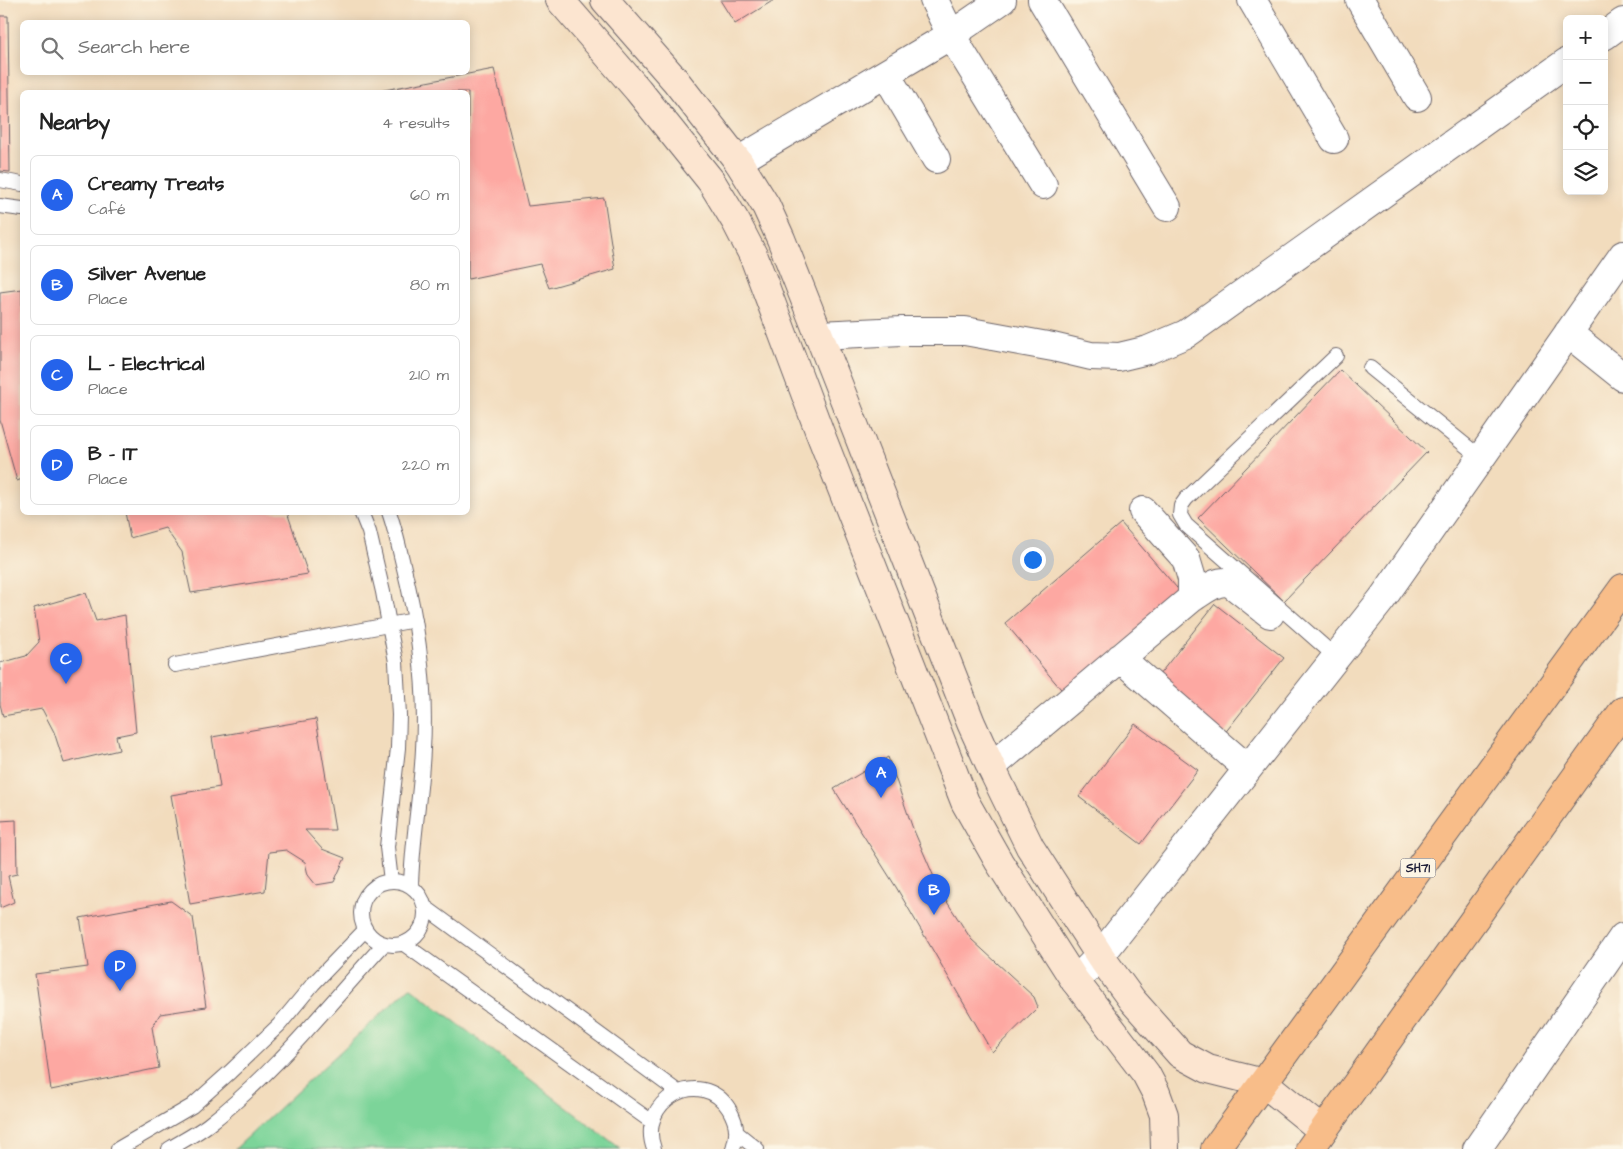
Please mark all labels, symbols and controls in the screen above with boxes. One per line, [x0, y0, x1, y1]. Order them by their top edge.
map controls [1563, 15, 1608, 195]
button: + [1563, 15, 1608, 60]
search box [20, 20, 470, 75]
icon: search [38, 34, 66, 62]
text: Search here [78, 34, 190, 61]
button: − [1563, 60, 1608, 105]
button: locate [1563, 105, 1608, 150]
text: Nearby [40, 108, 110, 137]
text: 4 results [382, 112, 450, 134]
button: layers [1563, 150, 1608, 195]
text: Creamy Treats [88, 171, 224, 198]
text: A [52, 184, 62, 206]
text: 60 m [410, 184, 449, 206]
text: Café [88, 198, 126, 220]
text: Silver Avenue [88, 261, 206, 288]
text: B [51, 274, 63, 296]
text: 80 m [410, 274, 449, 296]
text: Place [88, 288, 128, 310]
text: L - Electrical [88, 351, 205, 378]
text: C [51, 364, 63, 386]
text: 210 m [409, 364, 449, 386]
text: Place [88, 378, 128, 400]
text: B - IT [88, 441, 137, 468]
text: D [52, 454, 62, 476]
text: 220 m [402, 454, 449, 476]
text: Place [88, 468, 128, 490]
your location [1020, 547, 1046, 573]
pin: C [50, 643, 82, 684]
pin: A [865, 757, 897, 798]
road number: SH71 [1400, 858, 1436, 878]
pin: B [918, 874, 950, 915]
pin: D [104, 950, 136, 991]

